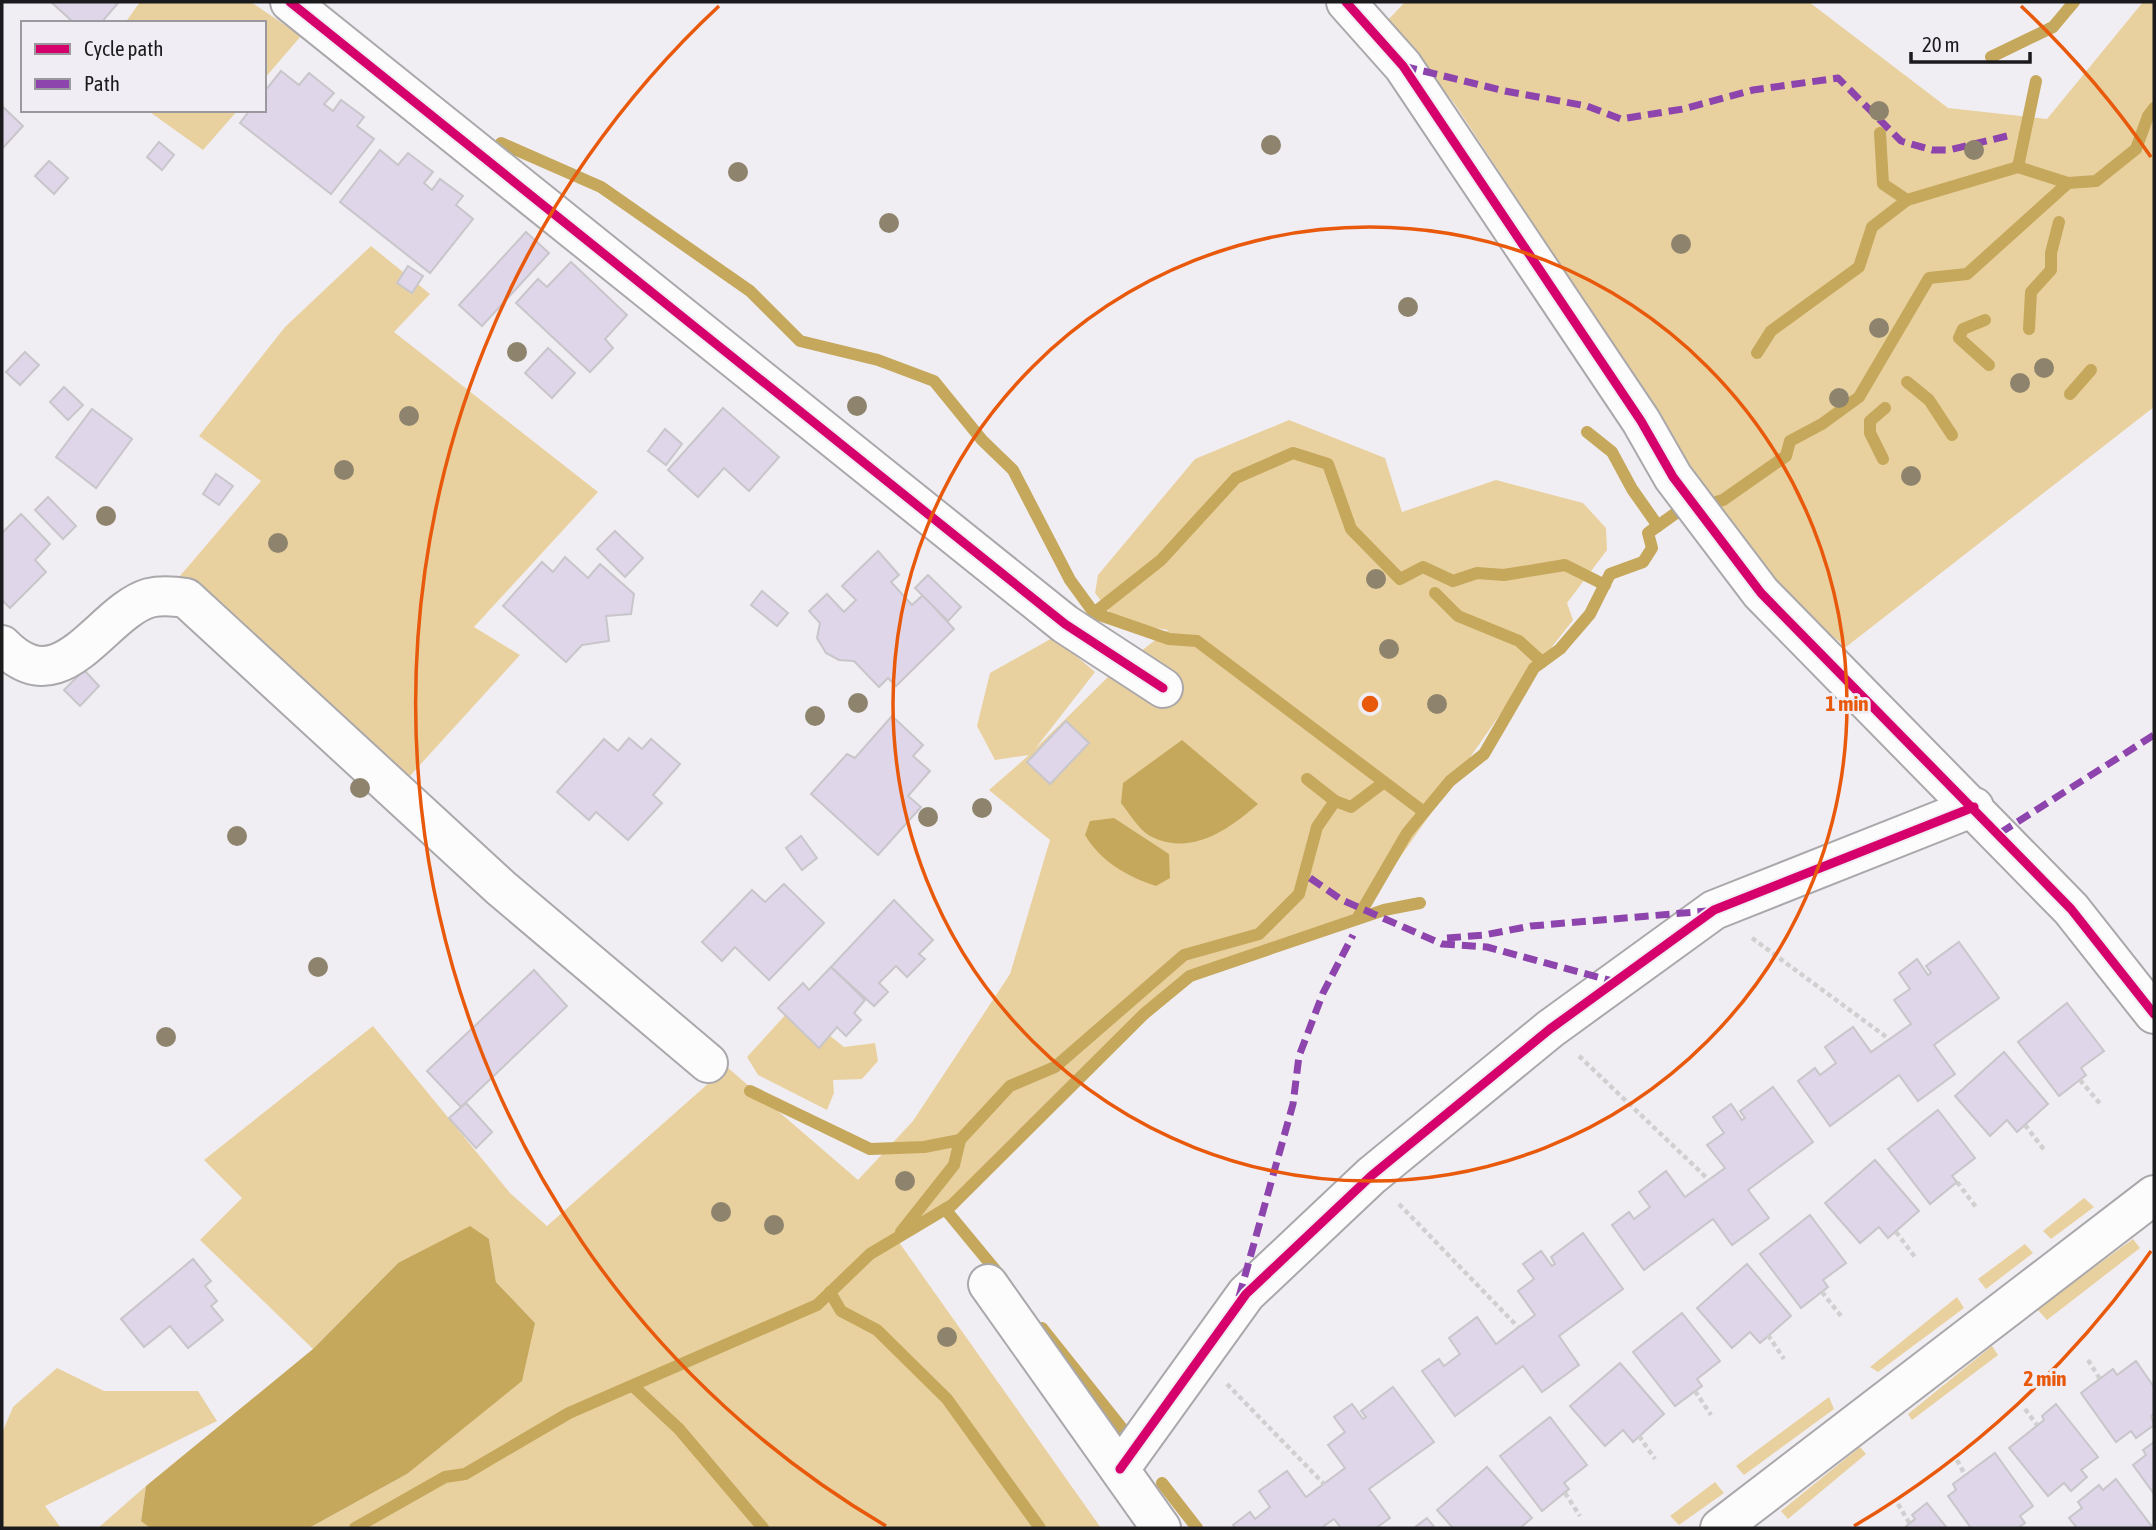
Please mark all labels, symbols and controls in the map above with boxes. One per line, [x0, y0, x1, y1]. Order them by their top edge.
legend [21, 21, 266, 112]
scale bar [1911, 21, 2030, 65]
text: 20 m [1922, 32, 1960, 56]
text: Cycle path [84, 36, 163, 60]
text: Path [84, 71, 120, 95]
text: 1 min [1826, 691, 1868, 715]
centre of rings [1358, 692, 1382, 716]
text: 2 min [2024, 1366, 2066, 1390]

